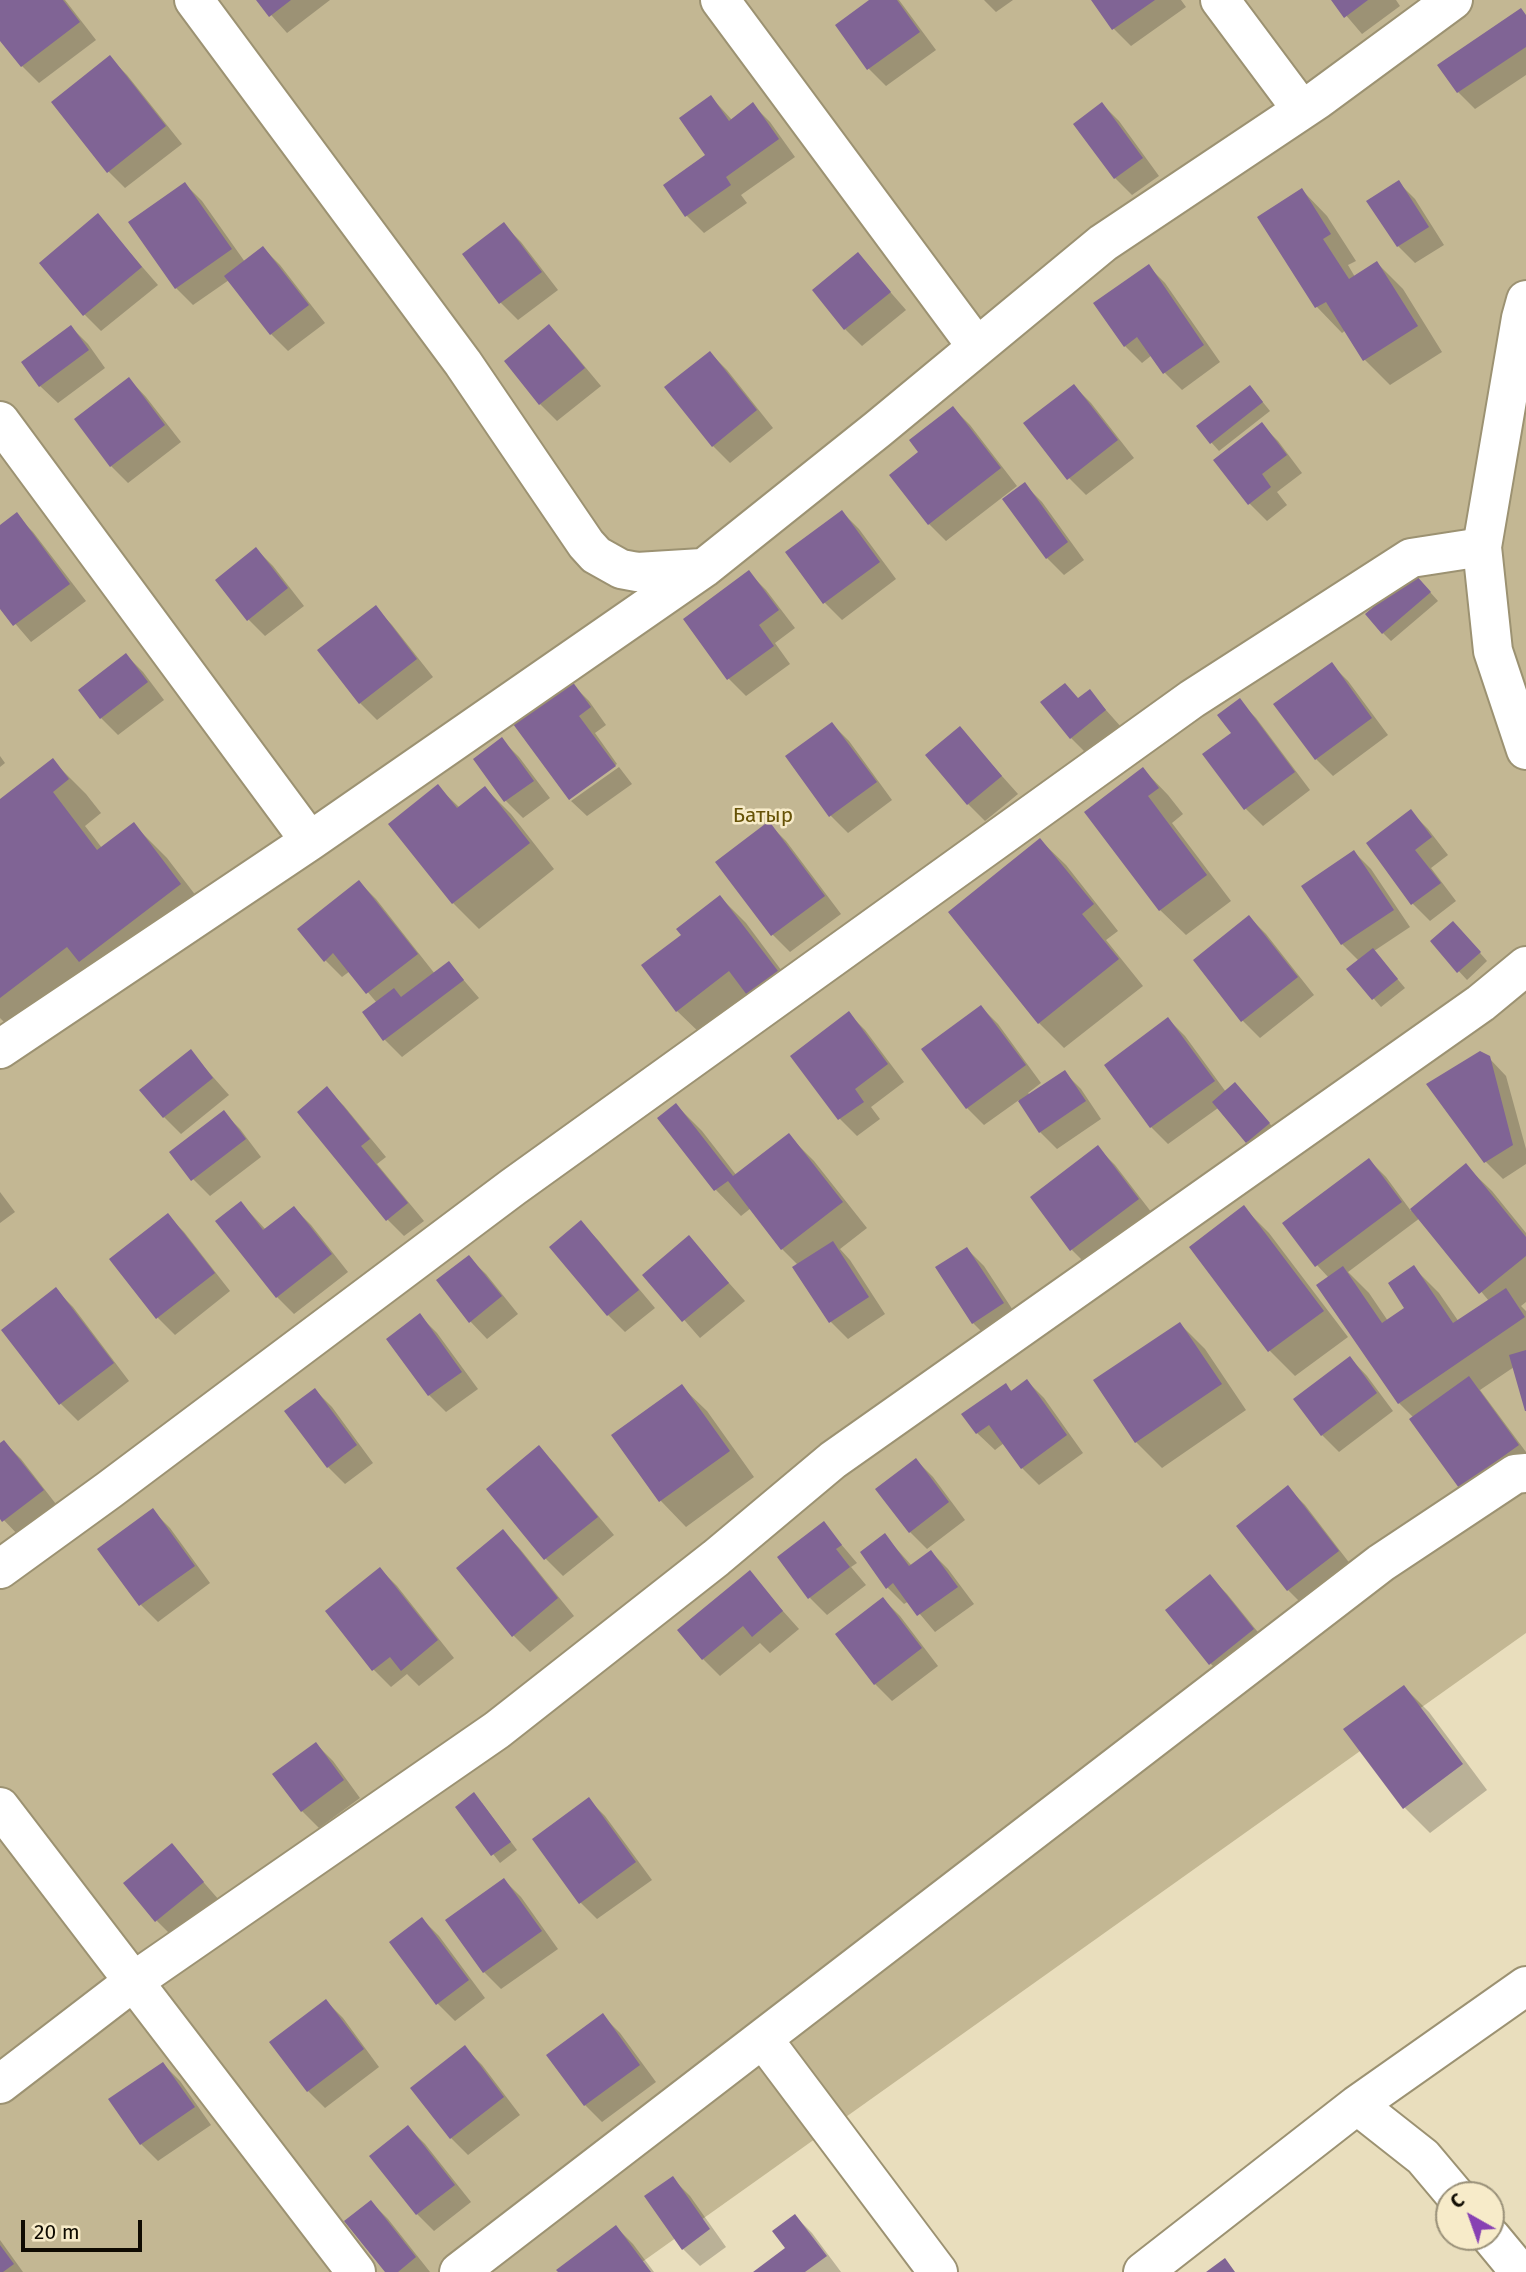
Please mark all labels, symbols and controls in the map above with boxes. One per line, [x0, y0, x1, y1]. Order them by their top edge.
park label: Батыр [733, 803, 793, 829]
north arrow [1435, 2181, 1505, 2251]
text: С [1446, 2189, 1469, 2213]
scale bar [24, 2206, 145, 2250]
text: 20 m [34, 2219, 80, 2245]

